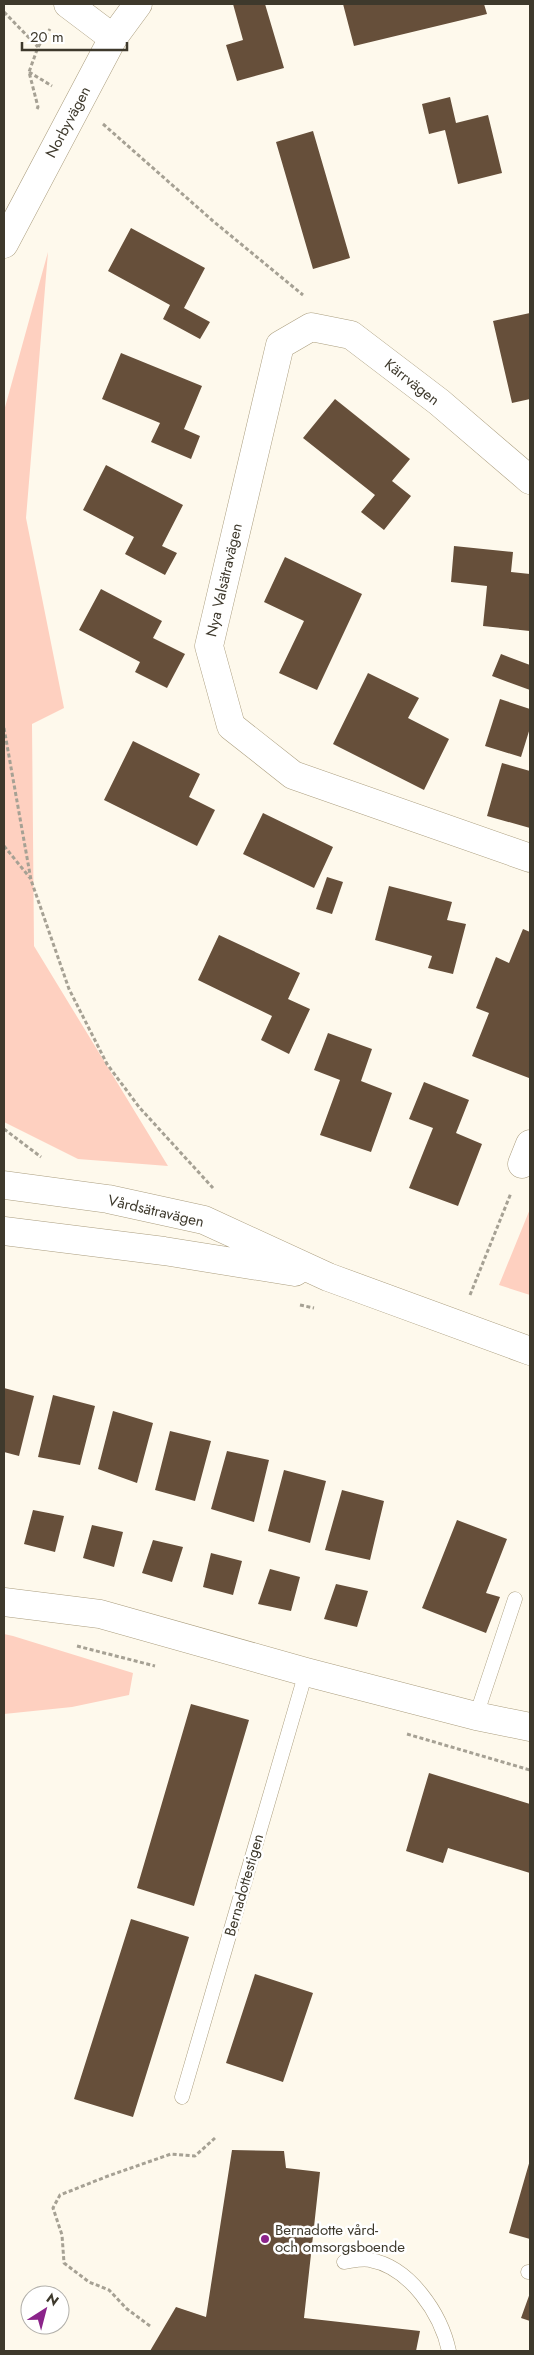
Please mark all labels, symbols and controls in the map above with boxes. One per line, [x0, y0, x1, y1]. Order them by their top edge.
scale bar [22, 20, 128, 52]
text: 20 m [30, 26, 64, 48]
street label: Norbyvägen [40, 82, 96, 162]
street label: Kärrvägen [380, 353, 444, 411]
street label: Nya Valsätravägen [200, 521, 248, 639]
street label: Vårdsätravägen [106, 1189, 206, 1233]
street label: Bernadottestigen [219, 1831, 269, 1939]
place label: Bernadotte vård- och omsorgsboende [275, 2219, 405, 2258]
marker: Bernadotte vård- och omsorgsboende [259, 2233, 271, 2245]
north arrow [20, 2285, 70, 2335]
text: N [42, 2288, 63, 2311]

